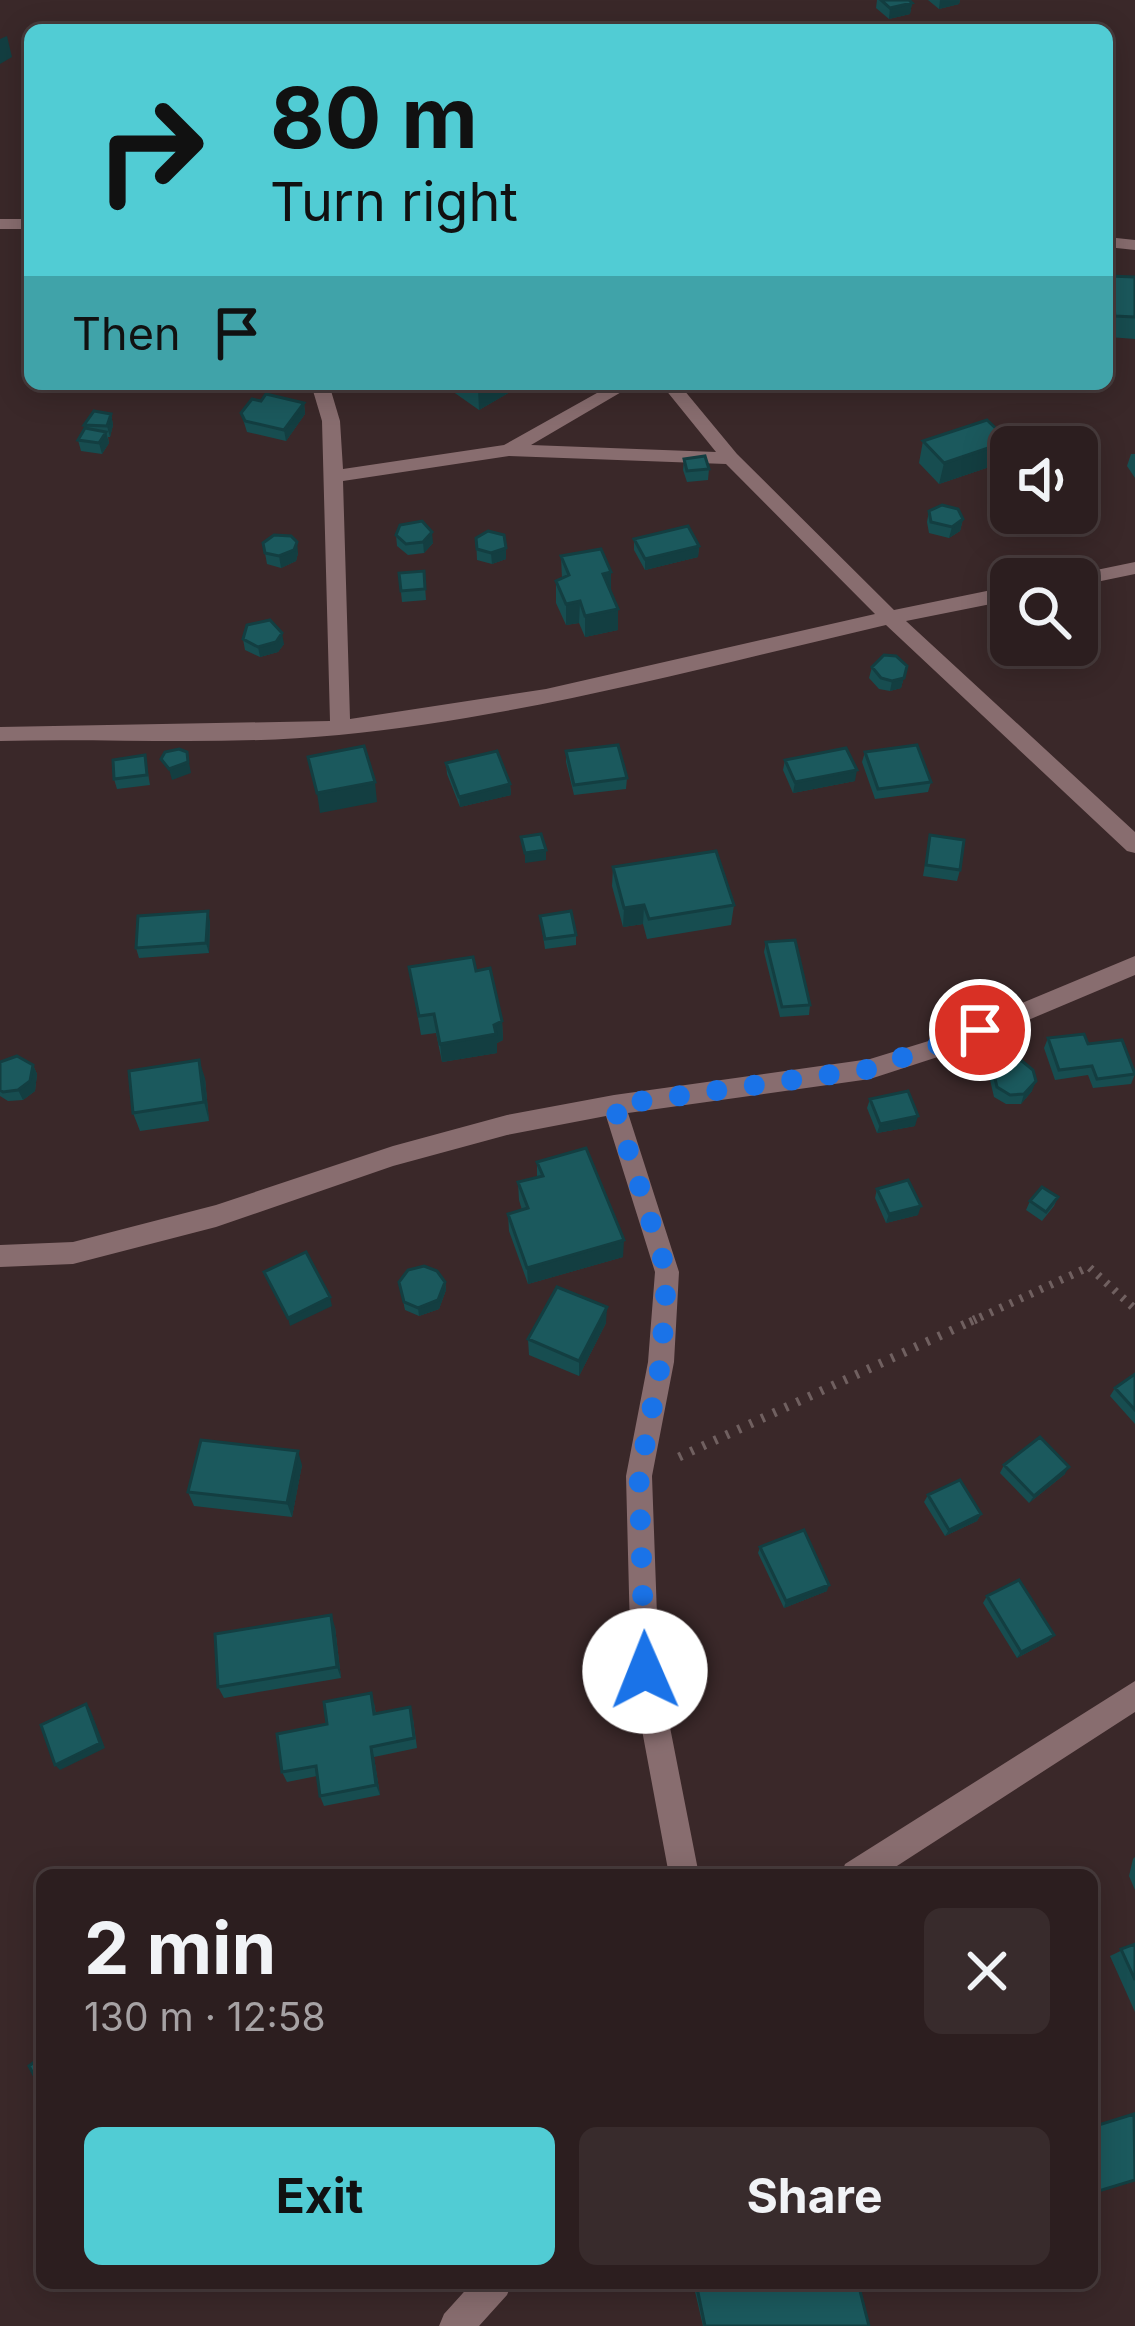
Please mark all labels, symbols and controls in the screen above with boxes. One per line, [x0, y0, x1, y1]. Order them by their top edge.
text: 80 m [270, 67, 478, 168]
icon: right [72, 72, 228, 228]
text: Turn right [270, 169, 518, 234]
icon: arrive [204, 300, 270, 366]
text: Then [72, 306, 180, 361]
map controls [990, 426, 1098, 666]
button: sound [990, 426, 1098, 534]
button: search [990, 558, 1098, 666]
pin [929, 979, 1031, 1081]
icon: arrive [947, 997, 1013, 1063]
position arrow [582, 1608, 708, 1734]
text: 2 min [84, 1904, 276, 1991]
button: close [924, 1908, 1050, 2034]
text: 130 m · 12:58 [84, 1993, 326, 2040]
button: Exit [84, 2127, 555, 2265]
button: Share [579, 2127, 1050, 2265]

